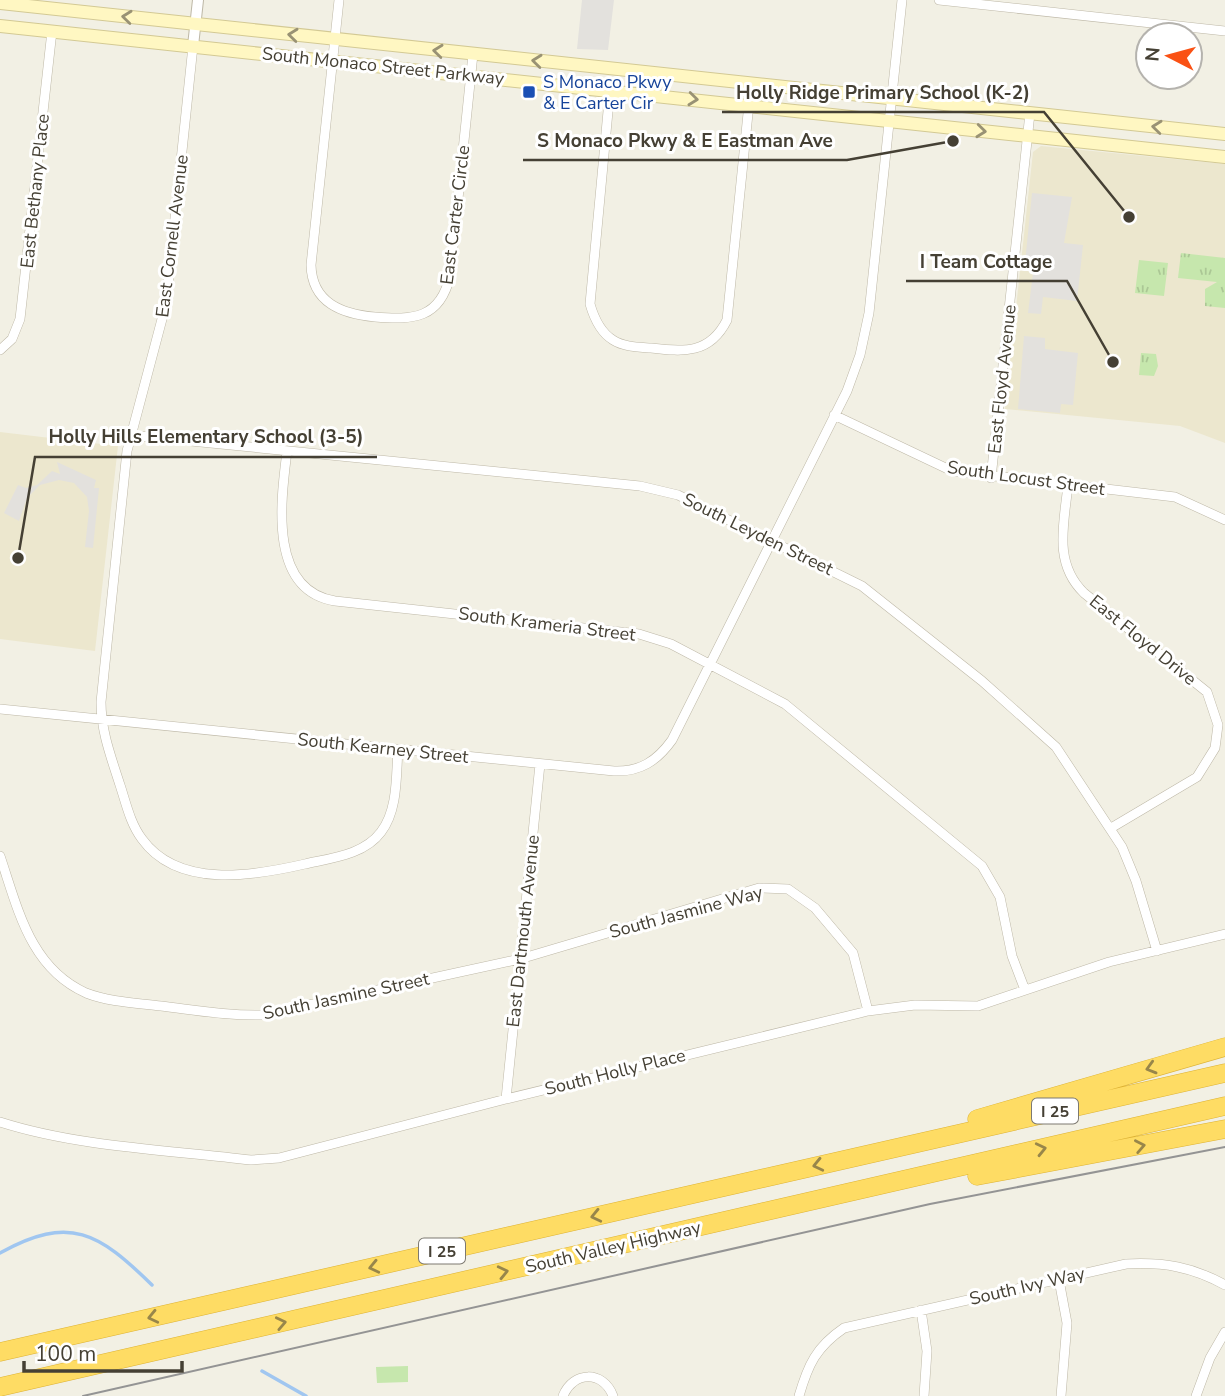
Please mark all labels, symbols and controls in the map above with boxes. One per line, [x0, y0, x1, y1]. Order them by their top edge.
one-way arrow [122, 9, 133, 24]
north arrow [1134, 21, 1204, 91]
one-way arrow [287, 27, 298, 42]
street label: South Monaco Street Parkway [261, 41, 506, 91]
one-way arrow [432, 43, 444, 58]
text: N [1139, 46, 1167, 63]
one-way arrow [531, 54, 542, 69]
place label: S Monaco Pkwy & E Carter Cir [543, 70, 672, 115]
callout: Holly Ridge Primary School (K-2) [722, 72, 1044, 112]
text: Holly Ridge Primary School (K-2) [736, 80, 1030, 106]
marker: S Monaco Pkwy & E Carter Cir [521, 84, 537, 100]
one-way arrow [687, 92, 699, 107]
street label: East Bethany Place [15, 113, 55, 269]
callout: S Monaco Pkwy & E Eastman Ave [523, 120, 847, 160]
one-way arrow [1151, 120, 1162, 135]
one-way arrow [976, 123, 987, 138]
text: S Monaco Pkwy & E Eastman Ave [537, 128, 833, 154]
street label: East Carter Circle [435, 144, 475, 286]
street label: East Cornell Avenue [150, 153, 194, 319]
callout: I Team Cottage [906, 241, 1067, 281]
text: I Team Cottage [920, 249, 1052, 275]
street label: East Floyd Avenue [982, 303, 1022, 455]
callout: Holly Hills Elementary School (3-5) [35, 417, 377, 457]
text: Holly Hills Elementary School (3-5) [49, 424, 363, 450]
street label: South Locust Street [946, 455, 1107, 501]
street label: South Leyden Street [679, 487, 838, 581]
street label: East Floyd Drive [1084, 589, 1202, 691]
street label: South Krameria Street [457, 601, 638, 647]
street label: South Kearney Street [296, 727, 470, 769]
street label: East Dartmouth Avenue [501, 834, 545, 1028]
street label: South Jasmine Way [607, 880, 766, 944]
street label: South Jasmine Street [261, 966, 432, 1025]
street label: South Holly Place [542, 1043, 688, 1101]
one-way arrow [1145, 1059, 1157, 1074]
road number: I 25 [1032, 1098, 1078, 1124]
one-way arrow [1134, 1139, 1146, 1154]
one-way arrow [1035, 1143, 1047, 1157]
one-way arrow [812, 1157, 824, 1171]
one-way arrow [590, 1208, 602, 1222]
street label: South Valley Highway [523, 1215, 704, 1279]
road number: I 25 [419, 1238, 465, 1264]
one-way arrow [368, 1259, 380, 1273]
street label: South Ivy Way [967, 1261, 1088, 1311]
one-way arrow [497, 1266, 509, 1280]
one-way arrow [147, 1309, 159, 1324]
one-way arrow [275, 1316, 287, 1331]
scale bar [24, 1330, 182, 1374]
text: 100 m [35, 1340, 96, 1368]

